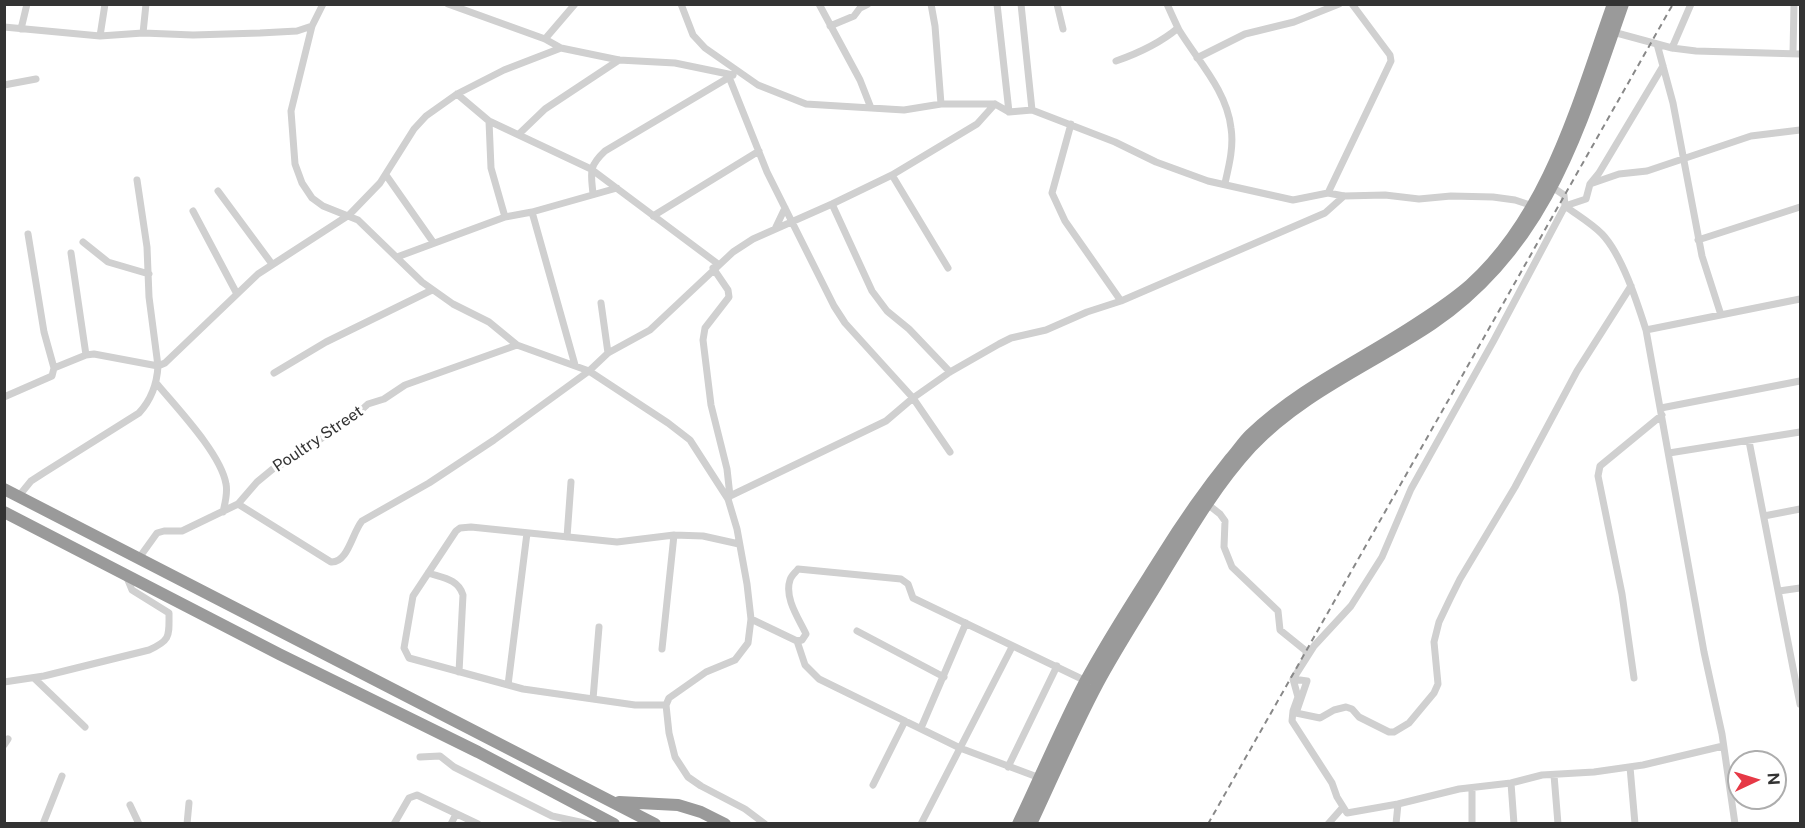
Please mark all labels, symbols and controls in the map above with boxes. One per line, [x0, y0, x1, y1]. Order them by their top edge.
street label: Poultry Street [269, 402, 367, 476]
north arrow [1727, 750, 1787, 810]
text: N [1764, 772, 1783, 786]

